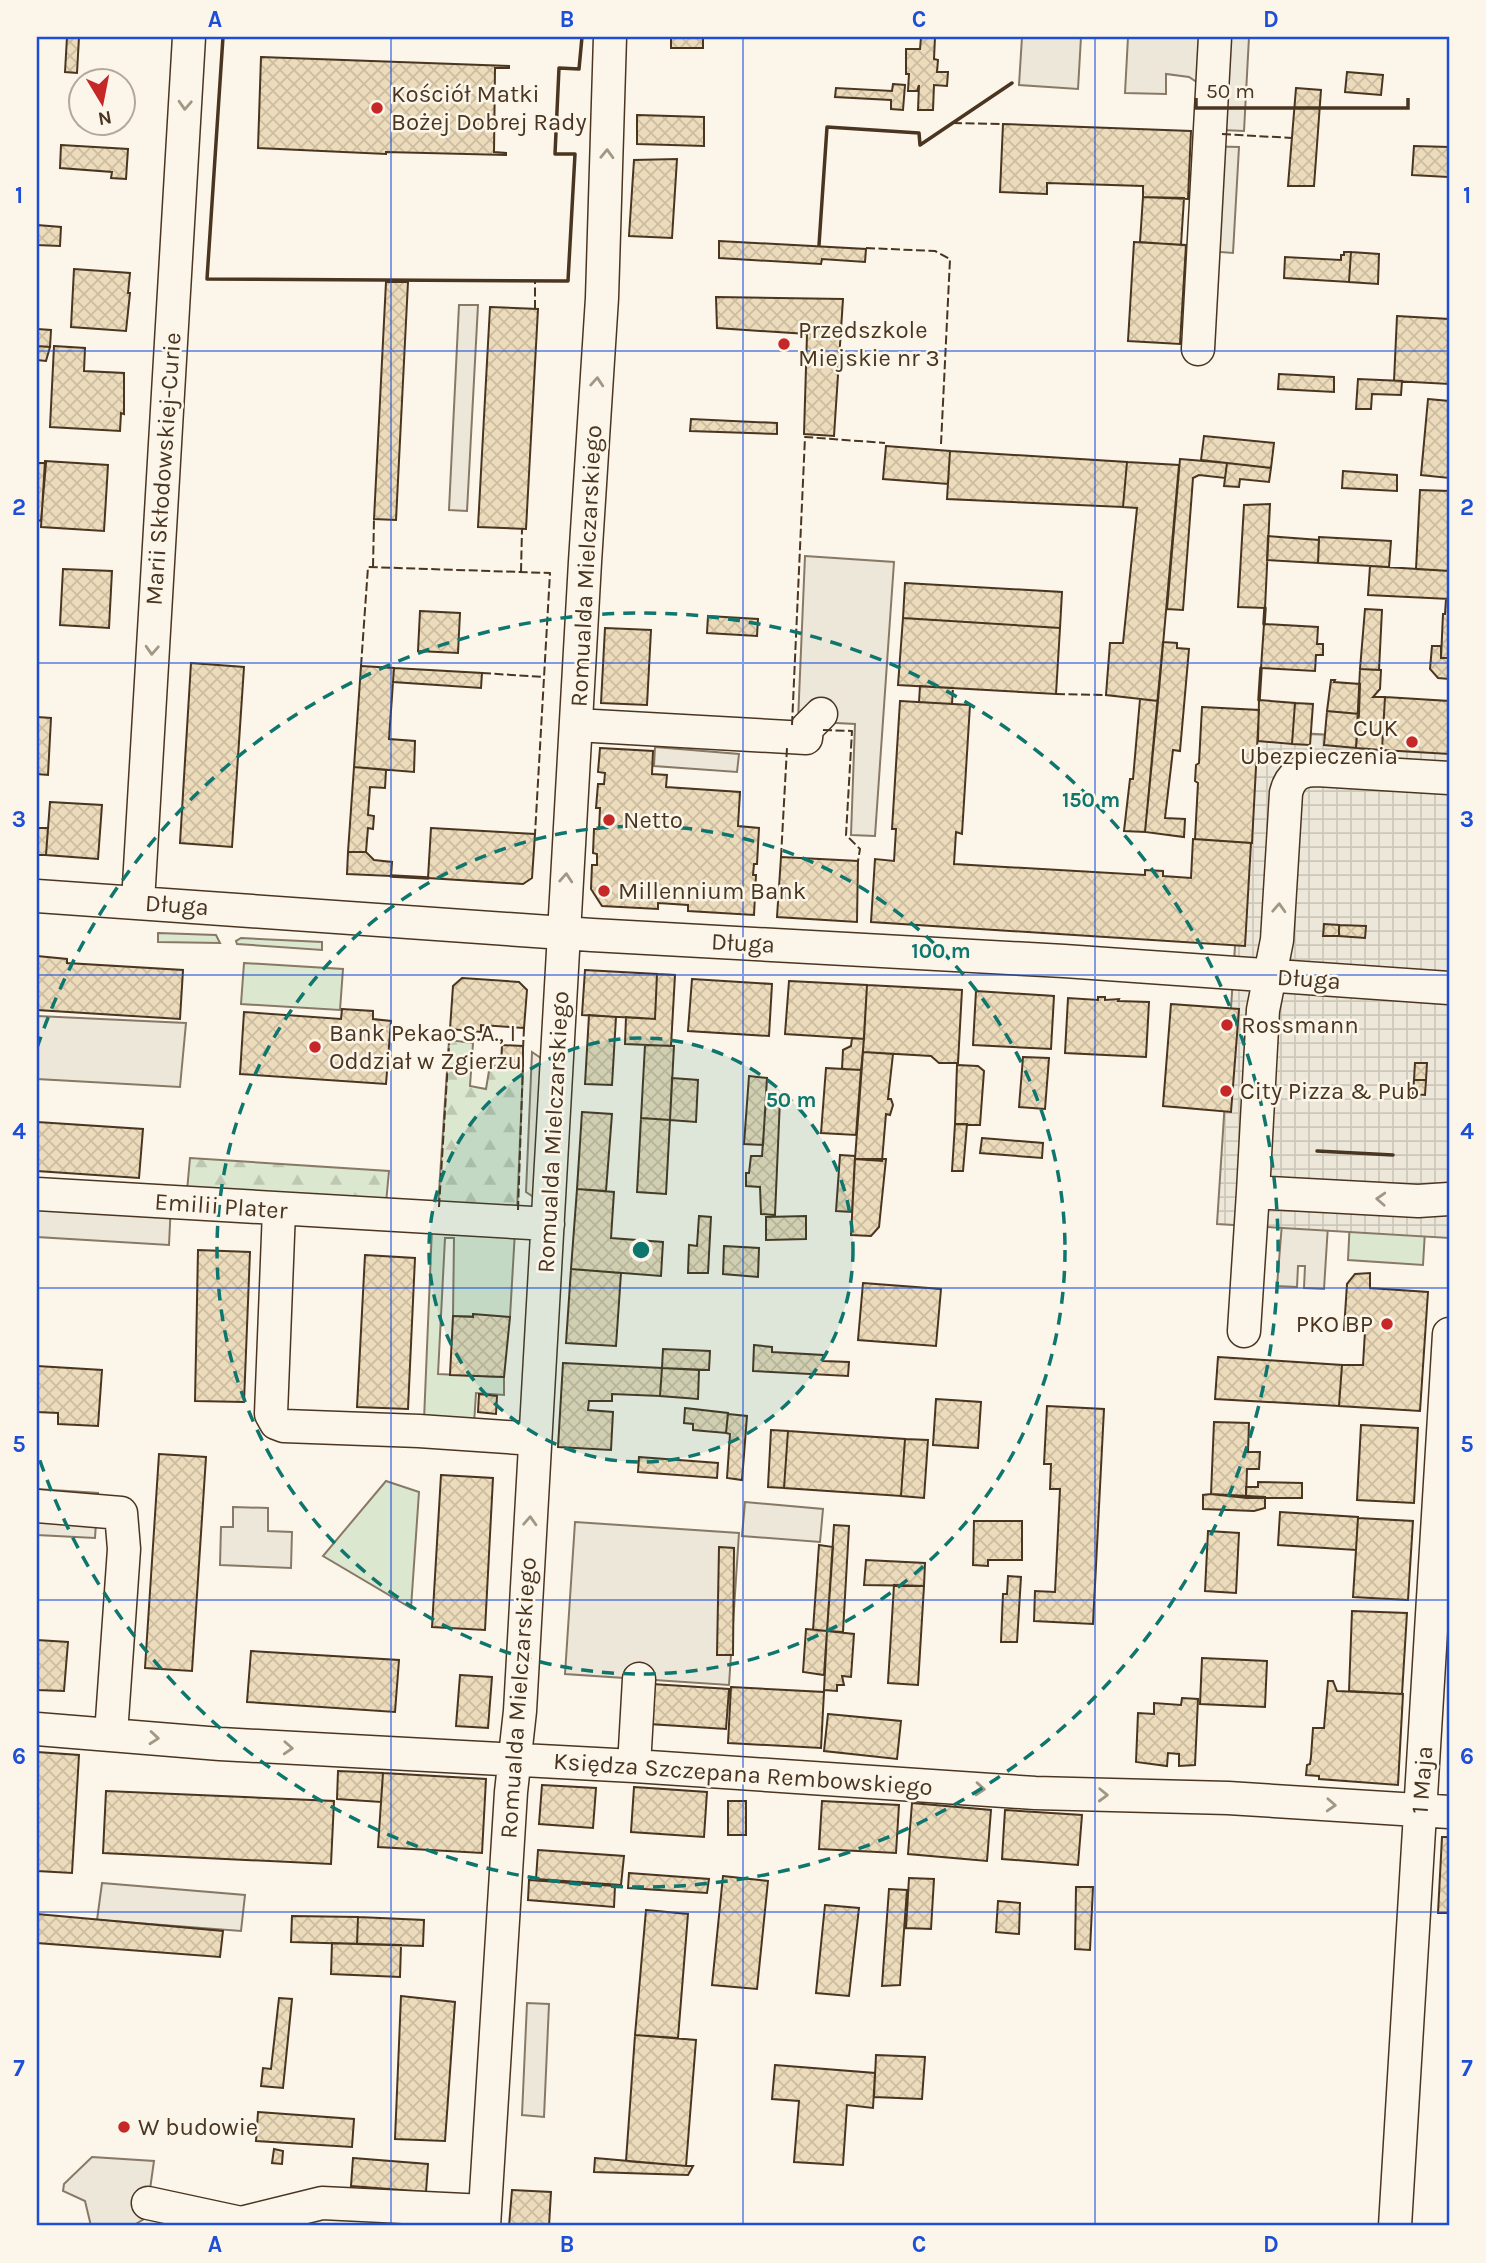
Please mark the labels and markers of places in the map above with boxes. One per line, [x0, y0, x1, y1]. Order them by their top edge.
place label: Kościół Matki Bożej Dobrej Rady [391, 80, 587, 136]
marker: Kościół Matki Bożej Dobrej Rady [369, 100, 385, 116]
place label: Przedszkole Miejskie nr 3 [798, 316, 940, 372]
marker: Przedszkole Miejskie nr 3 [776, 336, 792, 352]
place label: CUK Ubezpieczenia [1240, 714, 1398, 770]
marker: CUK Ubezpieczenia [1404, 734, 1420, 750]
place label: Netto [623, 806, 683, 834]
marker: Netto [601, 812, 617, 828]
place label: Millennium Bank [618, 877, 806, 905]
marker: Millennium Bank [596, 883, 612, 899]
place label: Rossmann [1241, 1011, 1359, 1039]
marker: Rossmann [1219, 1017, 1235, 1033]
place label: Bank Pekao S.A., I Oddział w Zgierzu [329, 1019, 522, 1075]
marker: Bank Pekao S.A., I Oddział w Zgierzu [307, 1039, 323, 1055]
place label: City Pizza & Pub [1240, 1077, 1420, 1105]
marker: City Pizza & Pub [1218, 1083, 1234, 1099]
centre of rings [629, 1238, 653, 1262]
place label: PKO BP [1296, 1310, 1373, 1338]
marker: PKO BP [1379, 1316, 1395, 1332]
place label: W budowie [138, 2113, 258, 2141]
marker: W budowie [116, 2119, 132, 2135]

